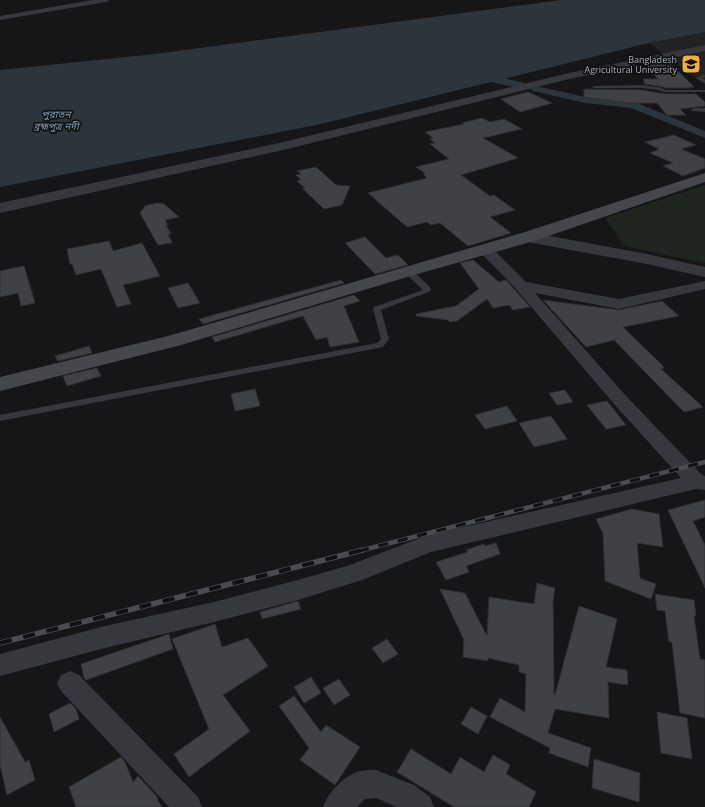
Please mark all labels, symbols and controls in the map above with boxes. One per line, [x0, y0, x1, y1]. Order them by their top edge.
place label: Bangladesh Agricultural University [584, 53, 677, 76]
school or university icon: Bangladesh Agricultural University [680, 53, 702, 75]
water label: পুরাতন ব্রহ্মপুত্র নদী [33, 107, 81, 133]

